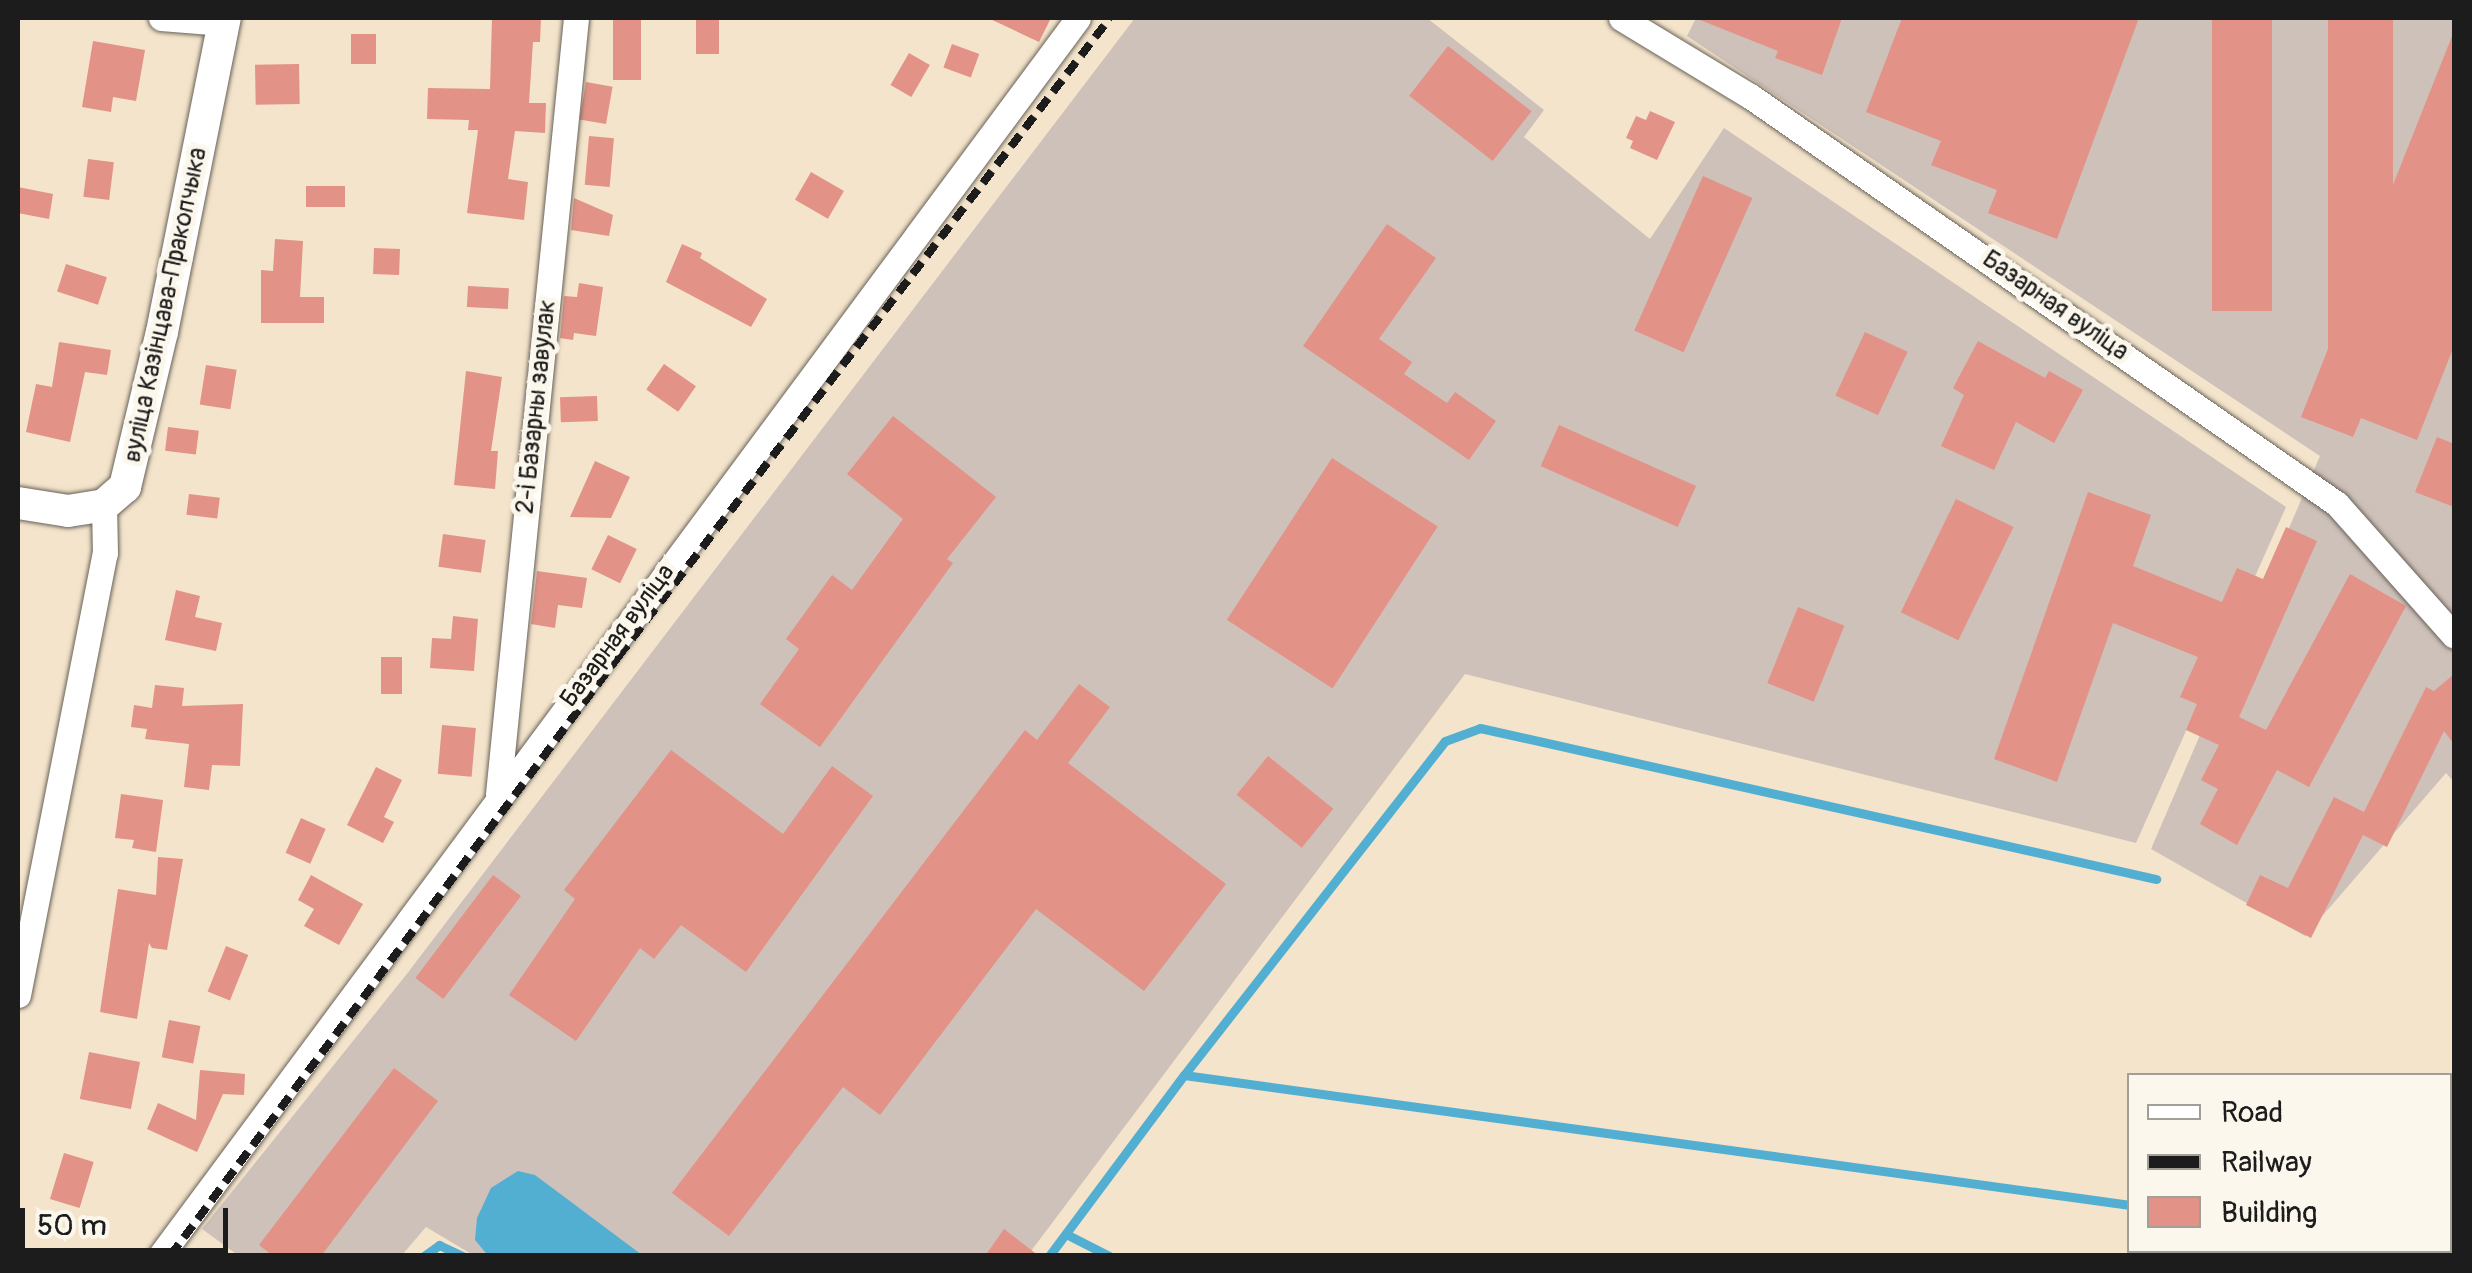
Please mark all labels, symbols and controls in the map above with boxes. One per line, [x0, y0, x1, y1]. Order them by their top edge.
street label: вуліца Казінцава-Пракопчыка [118, 145, 214, 465]
street label: Базарная вуліца [1976, 245, 2134, 367]
street label: 2-і Базарны завулак [511, 299, 563, 515]
street label: Базарная вуліца [554, 559, 682, 713]
legend [2127, 1073, 2452, 1253]
text: Road [2221, 1094, 2283, 1131]
text: Railway [2221, 1144, 2312, 1181]
scale bar [25, 1188, 232, 1250]
text: Building [2221, 1194, 2317, 1231]
text: 50 m [37, 1207, 107, 1244]

